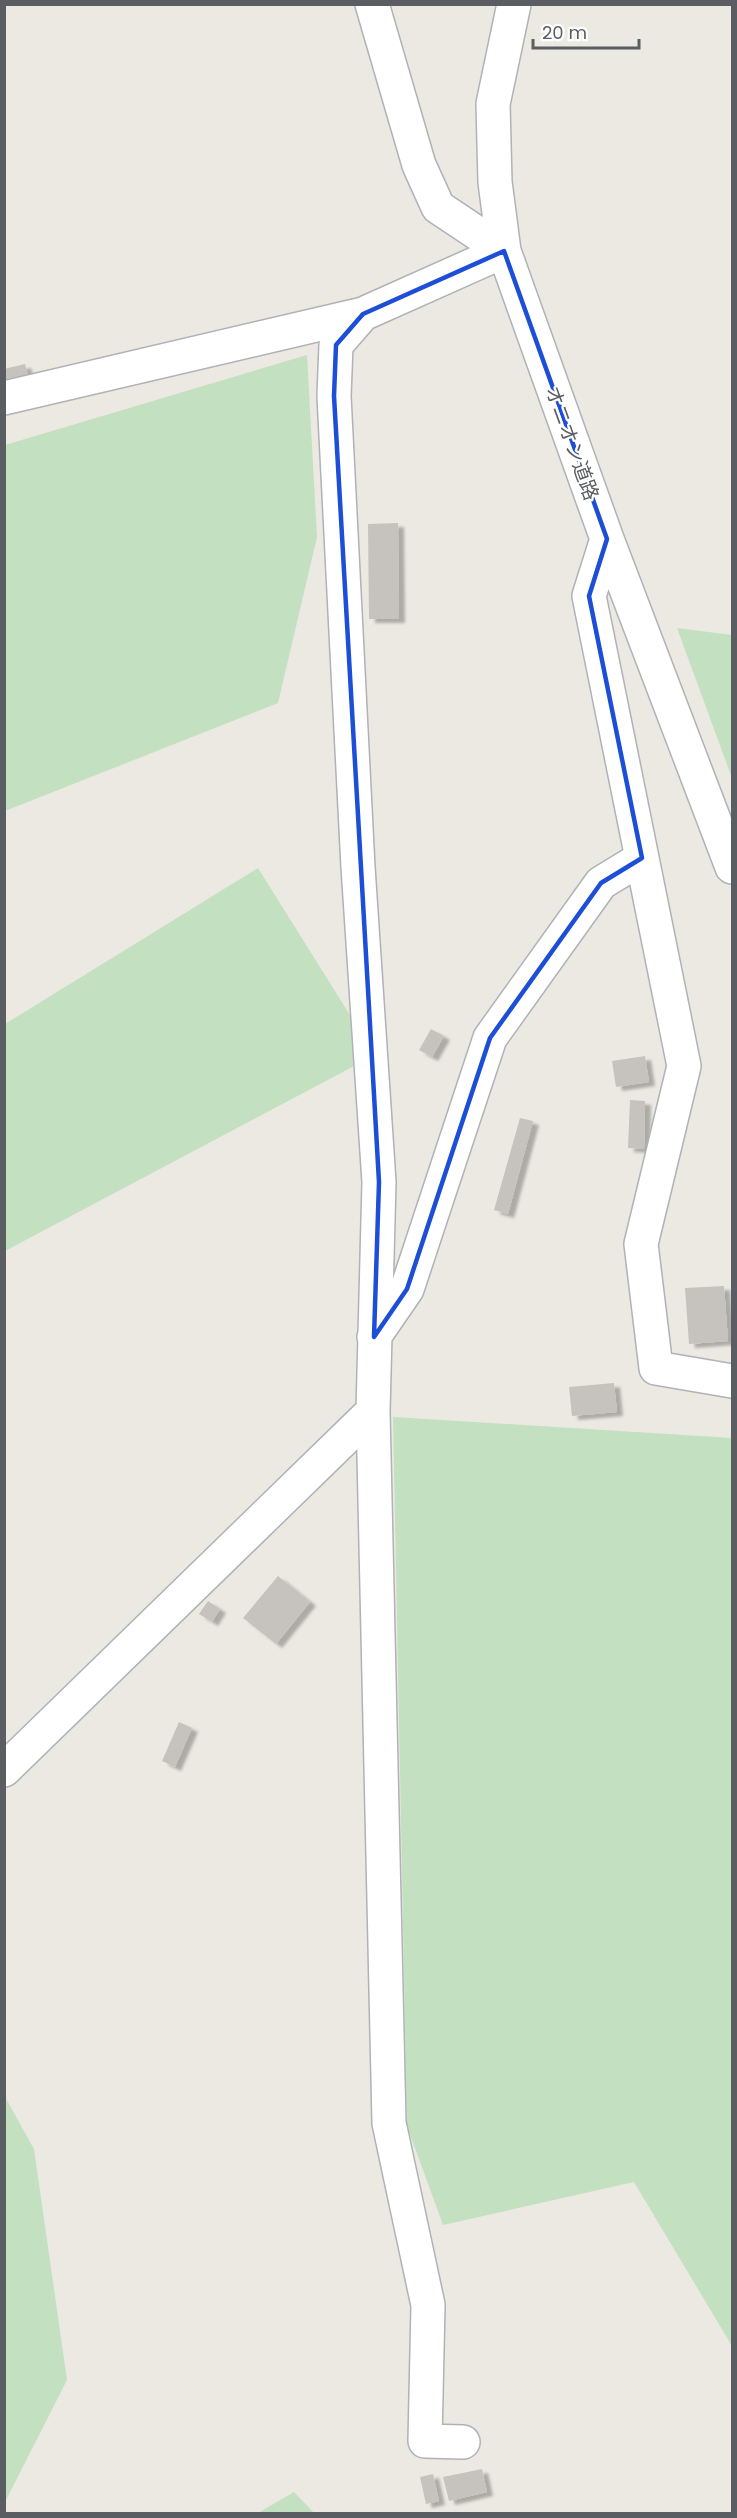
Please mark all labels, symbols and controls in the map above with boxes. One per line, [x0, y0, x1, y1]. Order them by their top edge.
scale bar [533, 12, 640, 50]
text: 20 m [542, 20, 587, 45]
street label: オニオン道路 [538, 382, 606, 504]

